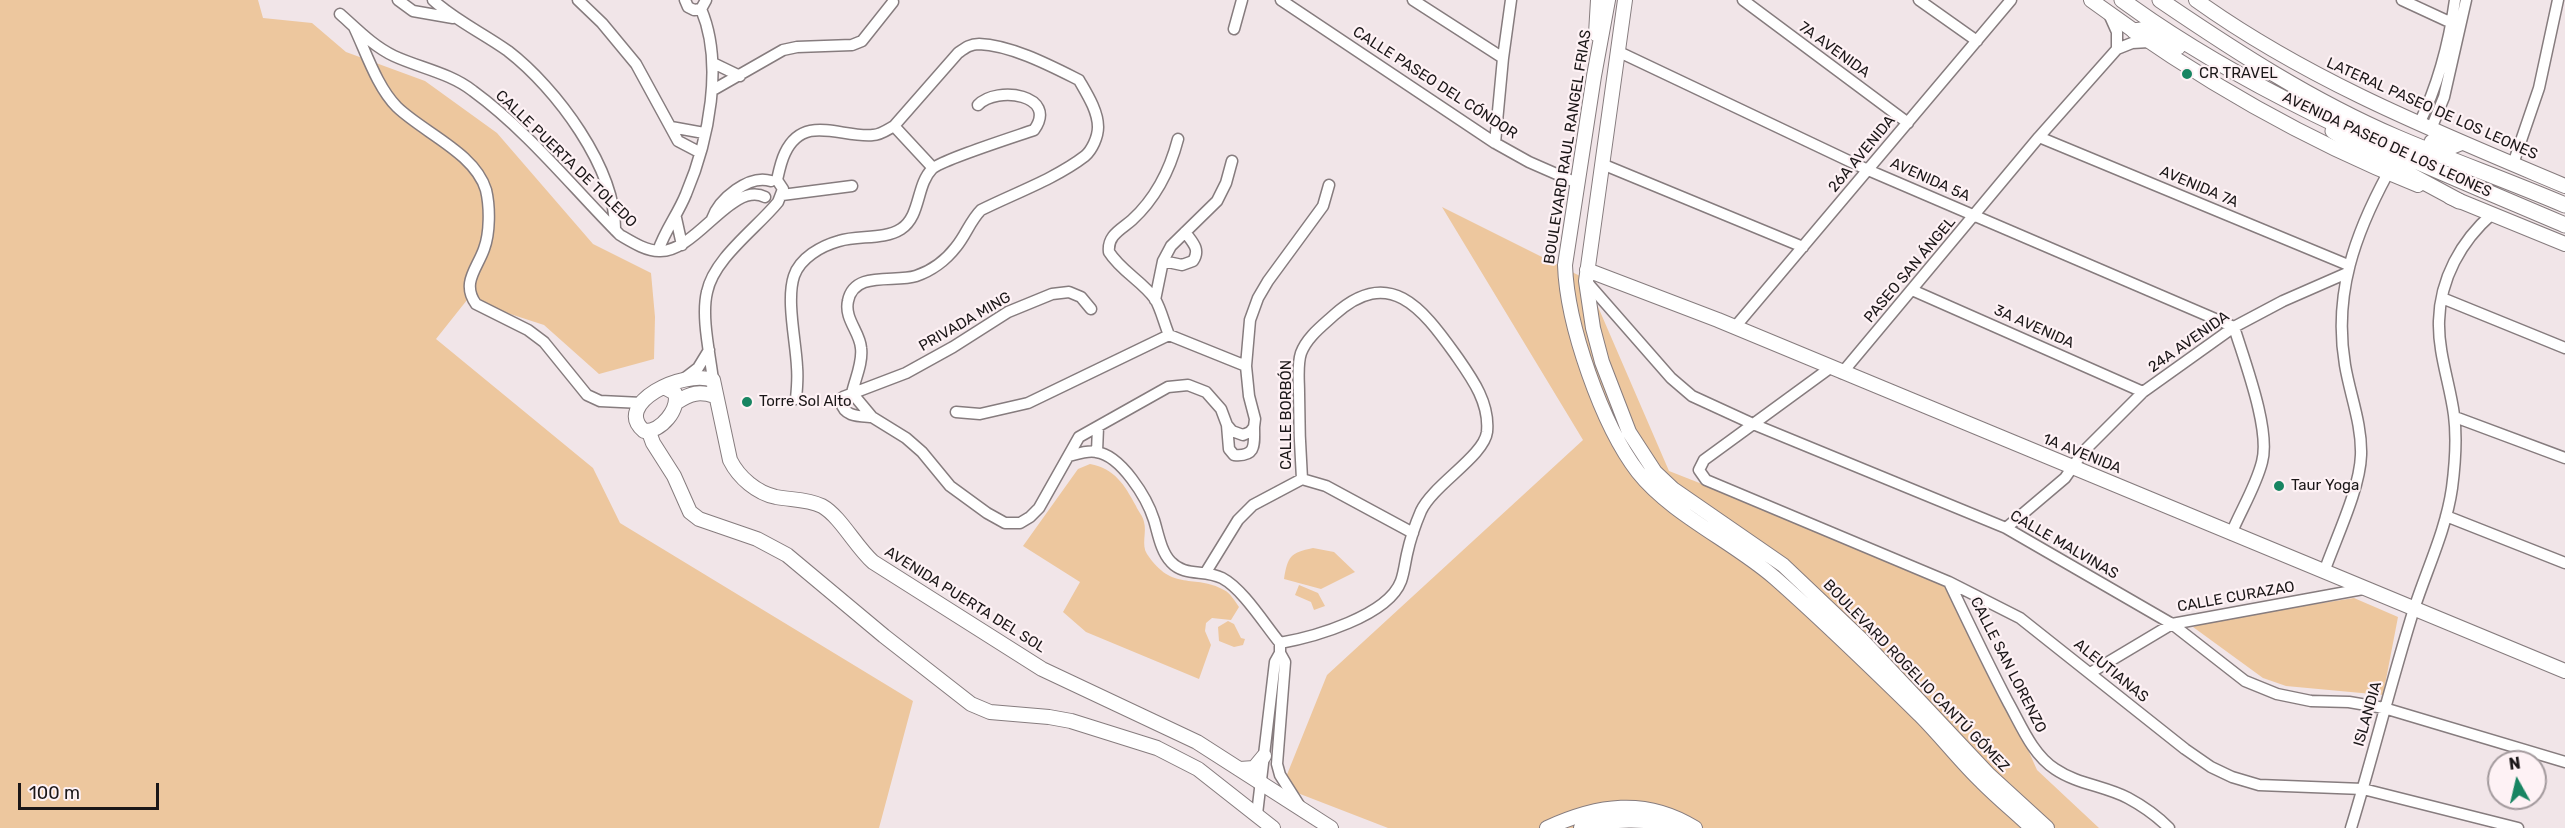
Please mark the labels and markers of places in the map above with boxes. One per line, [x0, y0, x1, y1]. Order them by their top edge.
place label: CR TRAVEL [2199, 65, 2278, 83]
marker: CR TRAVEL [2180, 67, 2194, 81]
place label: Torre Sol Alto [759, 393, 852, 411]
marker: Torre Sol Alto [740, 395, 754, 409]
place label: Taur Yoga [2291, 477, 2359, 495]
marker: Taur Yoga [2272, 479, 2286, 493]

